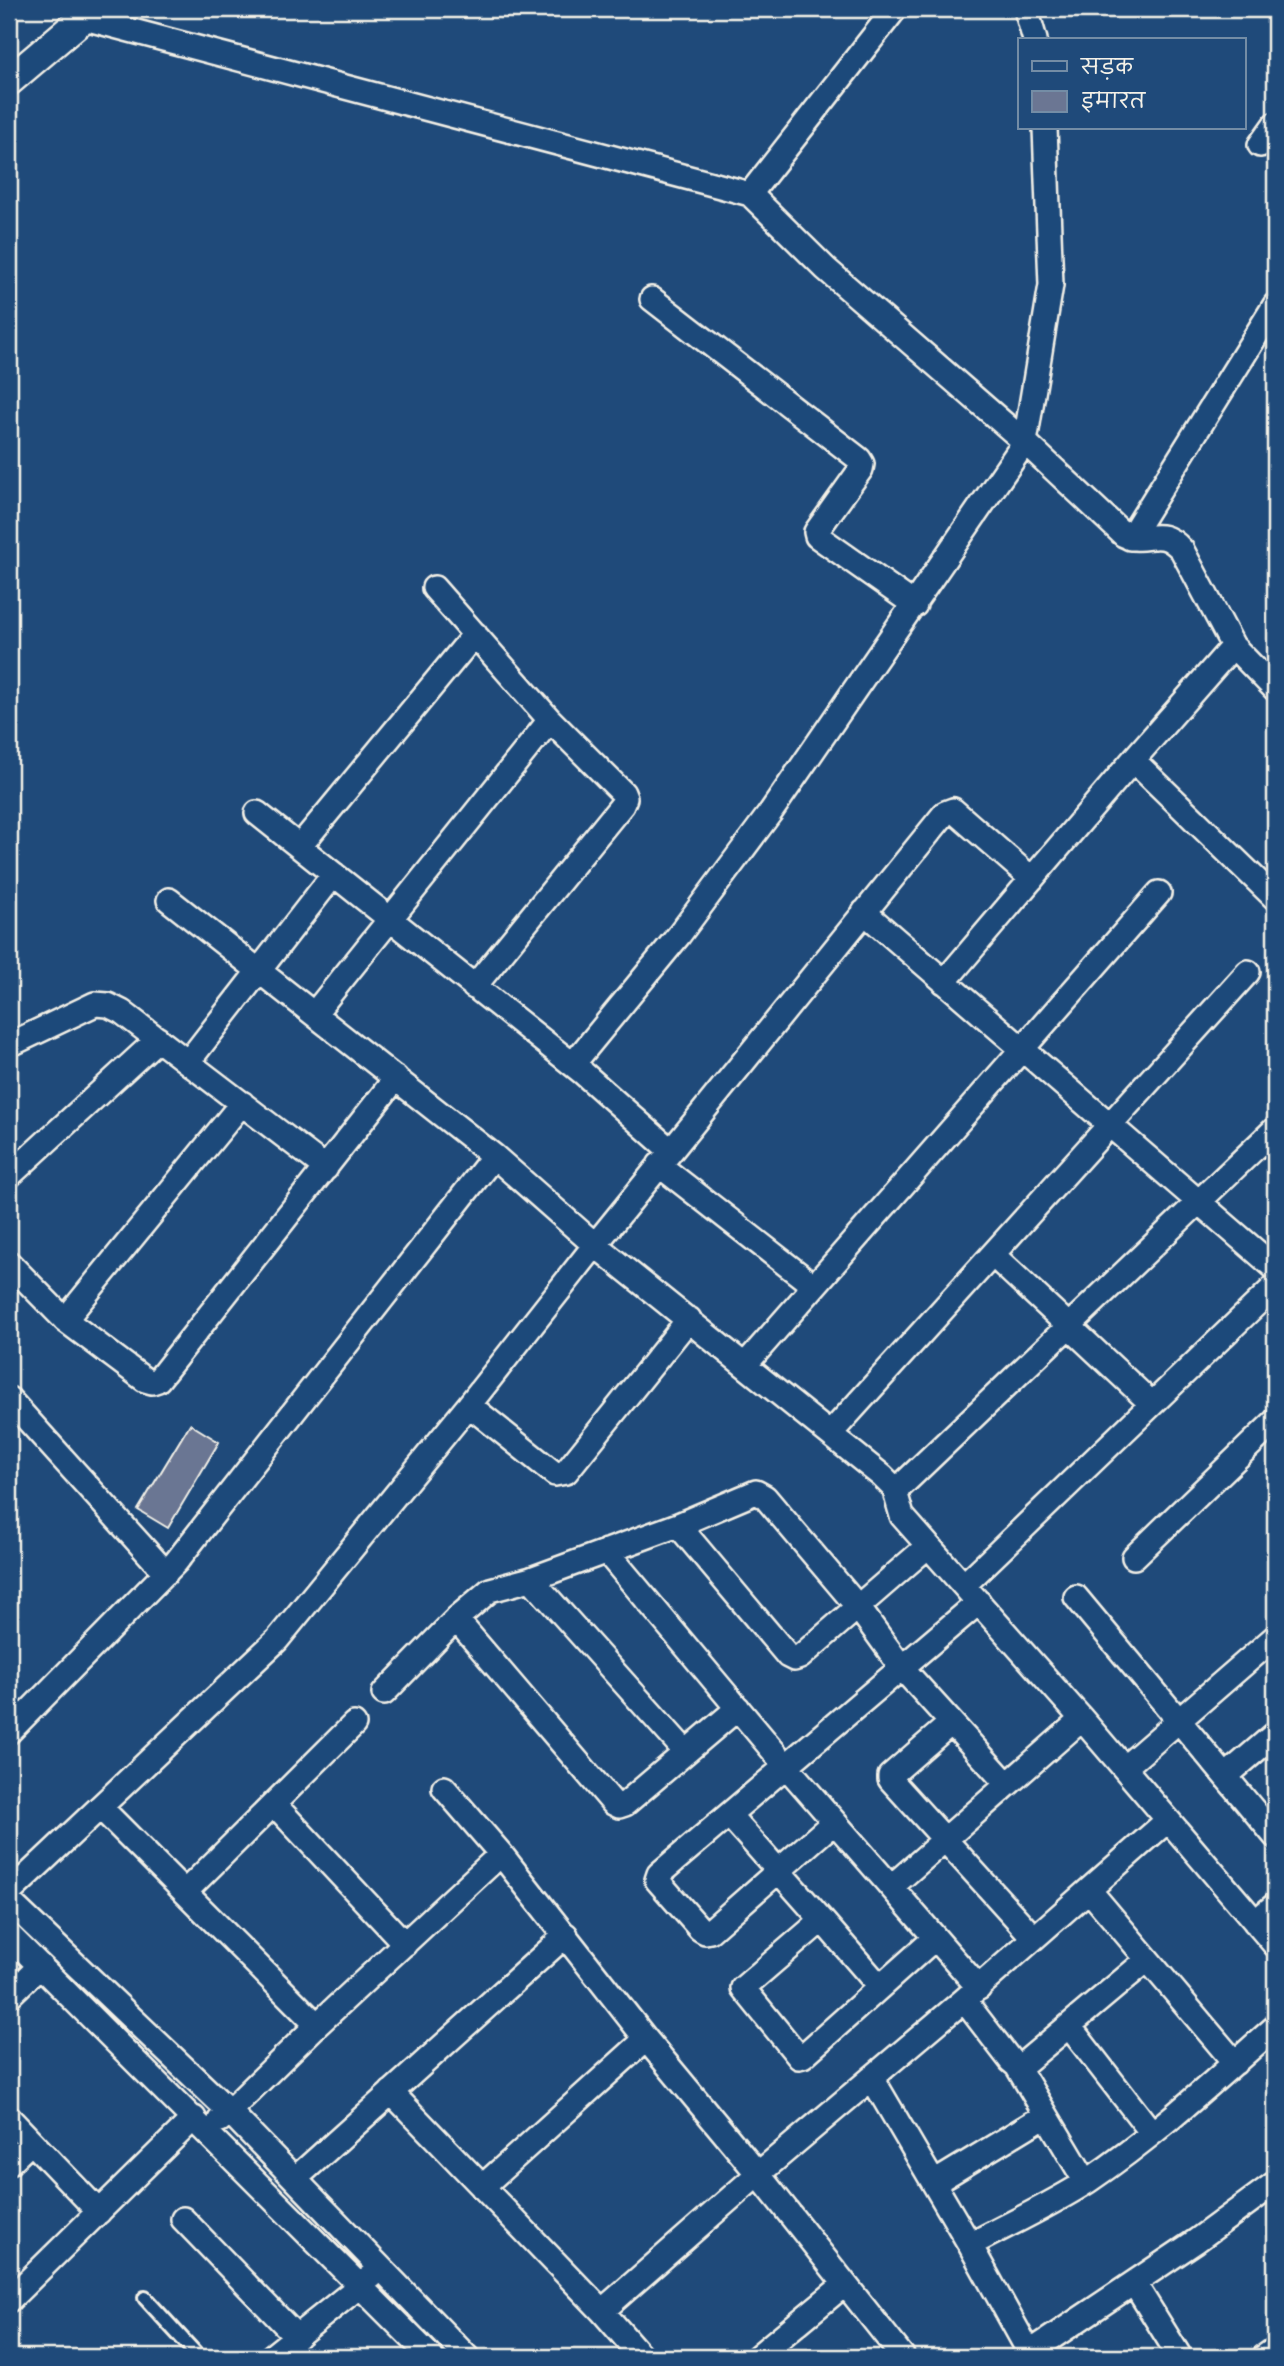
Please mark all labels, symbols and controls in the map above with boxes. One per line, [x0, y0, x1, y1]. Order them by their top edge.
legend [1018, 38, 1246, 130]
text: सड़क [1080, 54, 1134, 80]
text: इमारत [1081, 88, 1147, 113]

